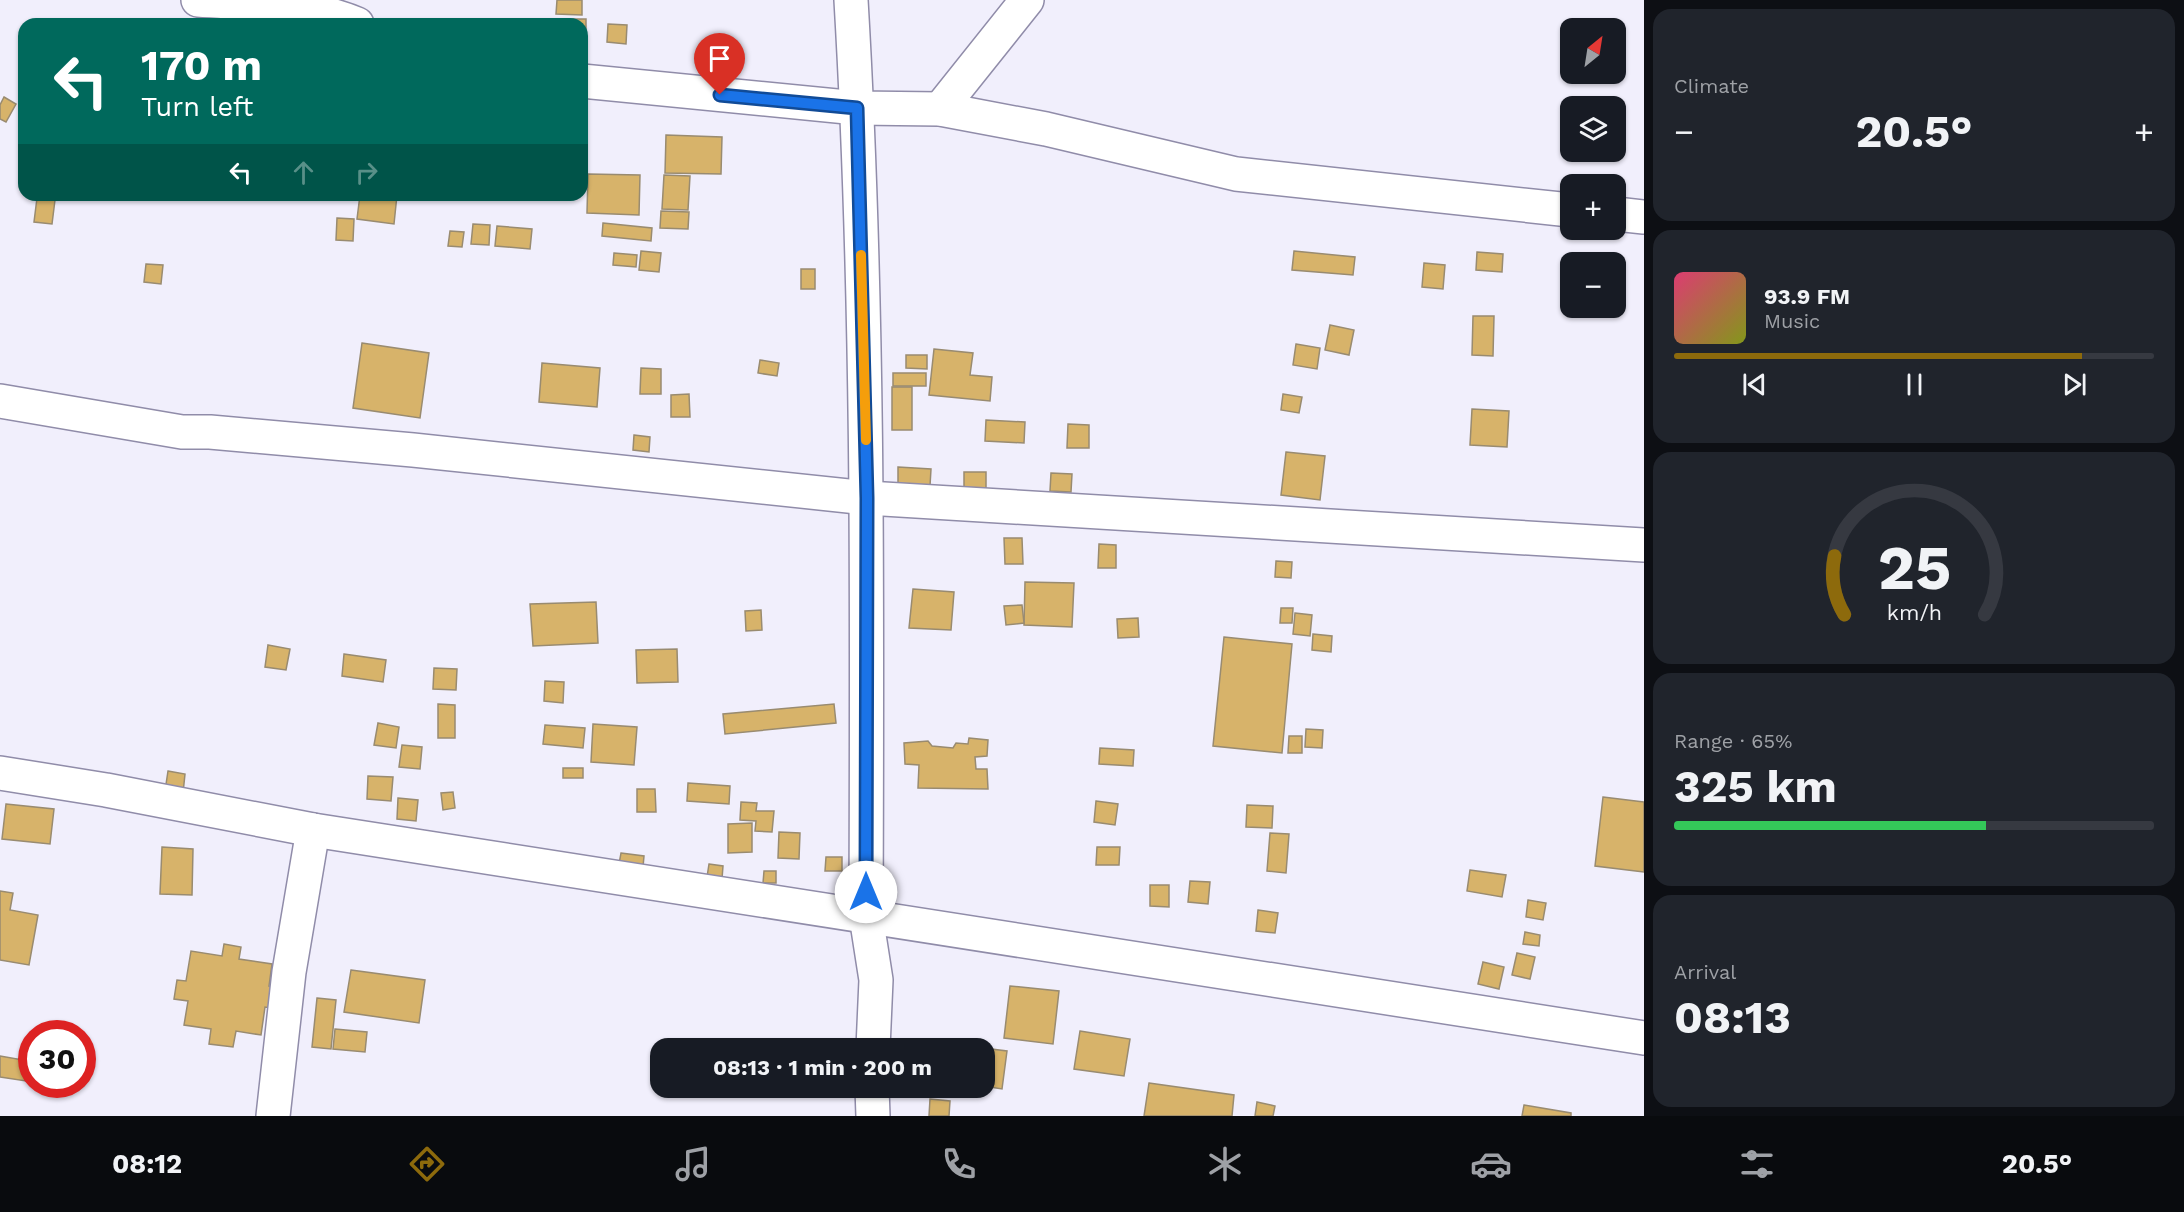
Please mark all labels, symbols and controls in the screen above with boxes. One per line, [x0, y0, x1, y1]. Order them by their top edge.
north arrow [1560, 18, 1626, 84]
map controls [1560, 18, 1626, 318]
pin [694, 33, 745, 95]
text: 170 m [141, 41, 262, 90]
icon: left [42, 42, 120, 120]
icon: arrive [703, 42, 736, 75]
text: Climate [1674, 74, 1749, 98]
text: Turn left [141, 91, 253, 123]
button: layers [1560, 96, 1626, 162]
text: 20.5° [1856, 105, 1972, 158]
text: − [1674, 112, 1694, 151]
text: + [2134, 112, 2154, 151]
icon: left [224, 156, 257, 189]
icon: ahead [287, 156, 320, 189]
icon: right [350, 156, 383, 189]
button: + [1560, 174, 1626, 240]
button: − [1560, 252, 1626, 318]
text: 93.9 FM [1764, 284, 1850, 309]
text: Music [1764, 309, 1820, 333]
icon: previous [1738, 368, 1771, 401]
icon: pause [1898, 368, 1931, 401]
icon: next [2058, 368, 2091, 401]
text: 25 [1877, 531, 1951, 604]
text: km/h [1886, 600, 1942, 625]
text: Range · 65% [1674, 729, 1792, 753]
text: 325 km [1674, 760, 1837, 813]
position arrow [834, 860, 898, 924]
text: Arrival [1674, 960, 1736, 984]
text: 08:13 [1674, 991, 1791, 1044]
speed limit sign: 30 [18, 1020, 96, 1098]
text: 08:13 · 1 min · 200 m [713, 1055, 932, 1080]
icon: directions [406, 1143, 448, 1185]
icon: music [672, 1143, 714, 1185]
icon: phone [938, 1143, 980, 1185]
icon: climate [1204, 1143, 1246, 1185]
icon: car [1470, 1143, 1512, 1185]
icon: filters [1736, 1143, 1778, 1185]
text: 08:12 [112, 1148, 182, 1180]
text: 20.5° [2002, 1148, 2072, 1180]

